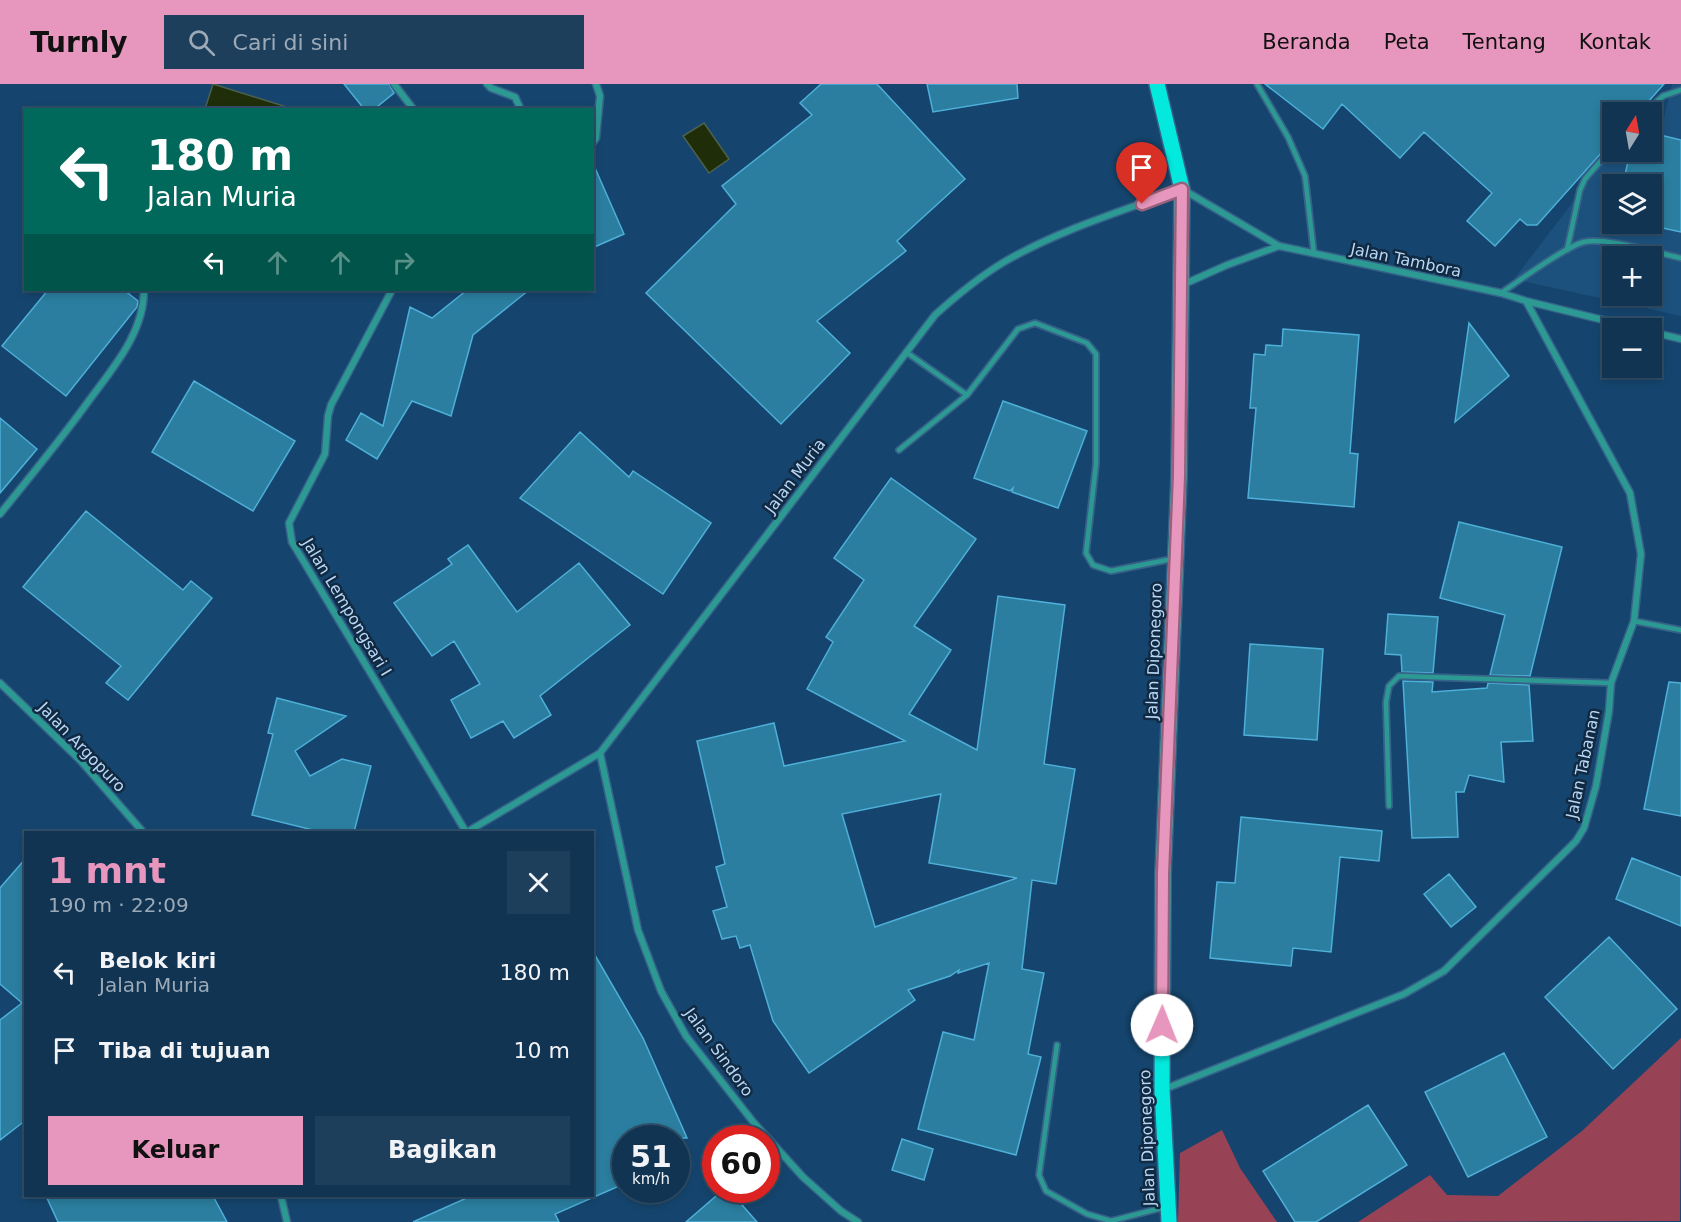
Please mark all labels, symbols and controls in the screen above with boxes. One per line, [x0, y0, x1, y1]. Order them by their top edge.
search box [164, 15, 584, 69]
text: Turnly [30, 26, 128, 59]
icon: search [185, 26, 218, 59]
text: Cari di sini [233, 30, 348, 55]
text: Beranda [1262, 30, 1351, 54]
text: Peta [1384, 30, 1430, 54]
text: Tentang [1463, 30, 1546, 54]
text: Kontak [1579, 30, 1651, 54]
north arrow [1602, 102, 1662, 162]
map controls [1602, 102, 1662, 378]
text: 180 m [147, 131, 293, 180]
icon: left [48, 132, 126, 210]
pin [1116, 142, 1167, 204]
icon: arrive [1125, 151, 1158, 184]
button: layers [1602, 174, 1662, 234]
text: Jalan Muria [147, 181, 297, 212]
street label: Jalan Tambora [1348, 239, 1463, 281]
icon: left [198, 246, 231, 279]
icon: ahead [261, 246, 294, 279]
icon: ahead [324, 246, 357, 279]
icon: right [387, 246, 420, 279]
button: + [1602, 246, 1662, 306]
button: − [1602, 318, 1662, 378]
street label: Jalan Muria [760, 435, 829, 518]
street label: Jalan Lempongsari I [298, 534, 396, 679]
street label: Jalan Diponegoro [1142, 582, 1166, 721]
street label: Jalan Argopuro [34, 697, 130, 796]
street label: Jalan Tabanan [1562, 708, 1604, 821]
text: 1 mnt [48, 850, 166, 891]
button: close [507, 851, 570, 914]
text: 190 m · 22:09 [48, 893, 189, 917]
text: Belok kiri [99, 948, 216, 973]
icon: left [48, 956, 81, 989]
text: 180 m [500, 960, 570, 985]
text: Jalan Muria [99, 973, 210, 997]
position arrow [1130, 993, 1194, 1057]
street label: Jalan Sindoro [680, 1003, 757, 1100]
icon: arrive [48, 1034, 81, 1067]
text: Tiba di tujuan [99, 1038, 271, 1063]
text: 10 m [514, 1038, 570, 1063]
street label: Jalan Diponegoro [1135, 1069, 1159, 1208]
button: Keluar [48, 1116, 303, 1185]
button: Bagikan [315, 1116, 570, 1185]
speed limit sign: 60 [702, 1125, 780, 1203]
text: 51 [630, 1139, 672, 1174]
text: km/h [632, 1170, 670, 1188]

